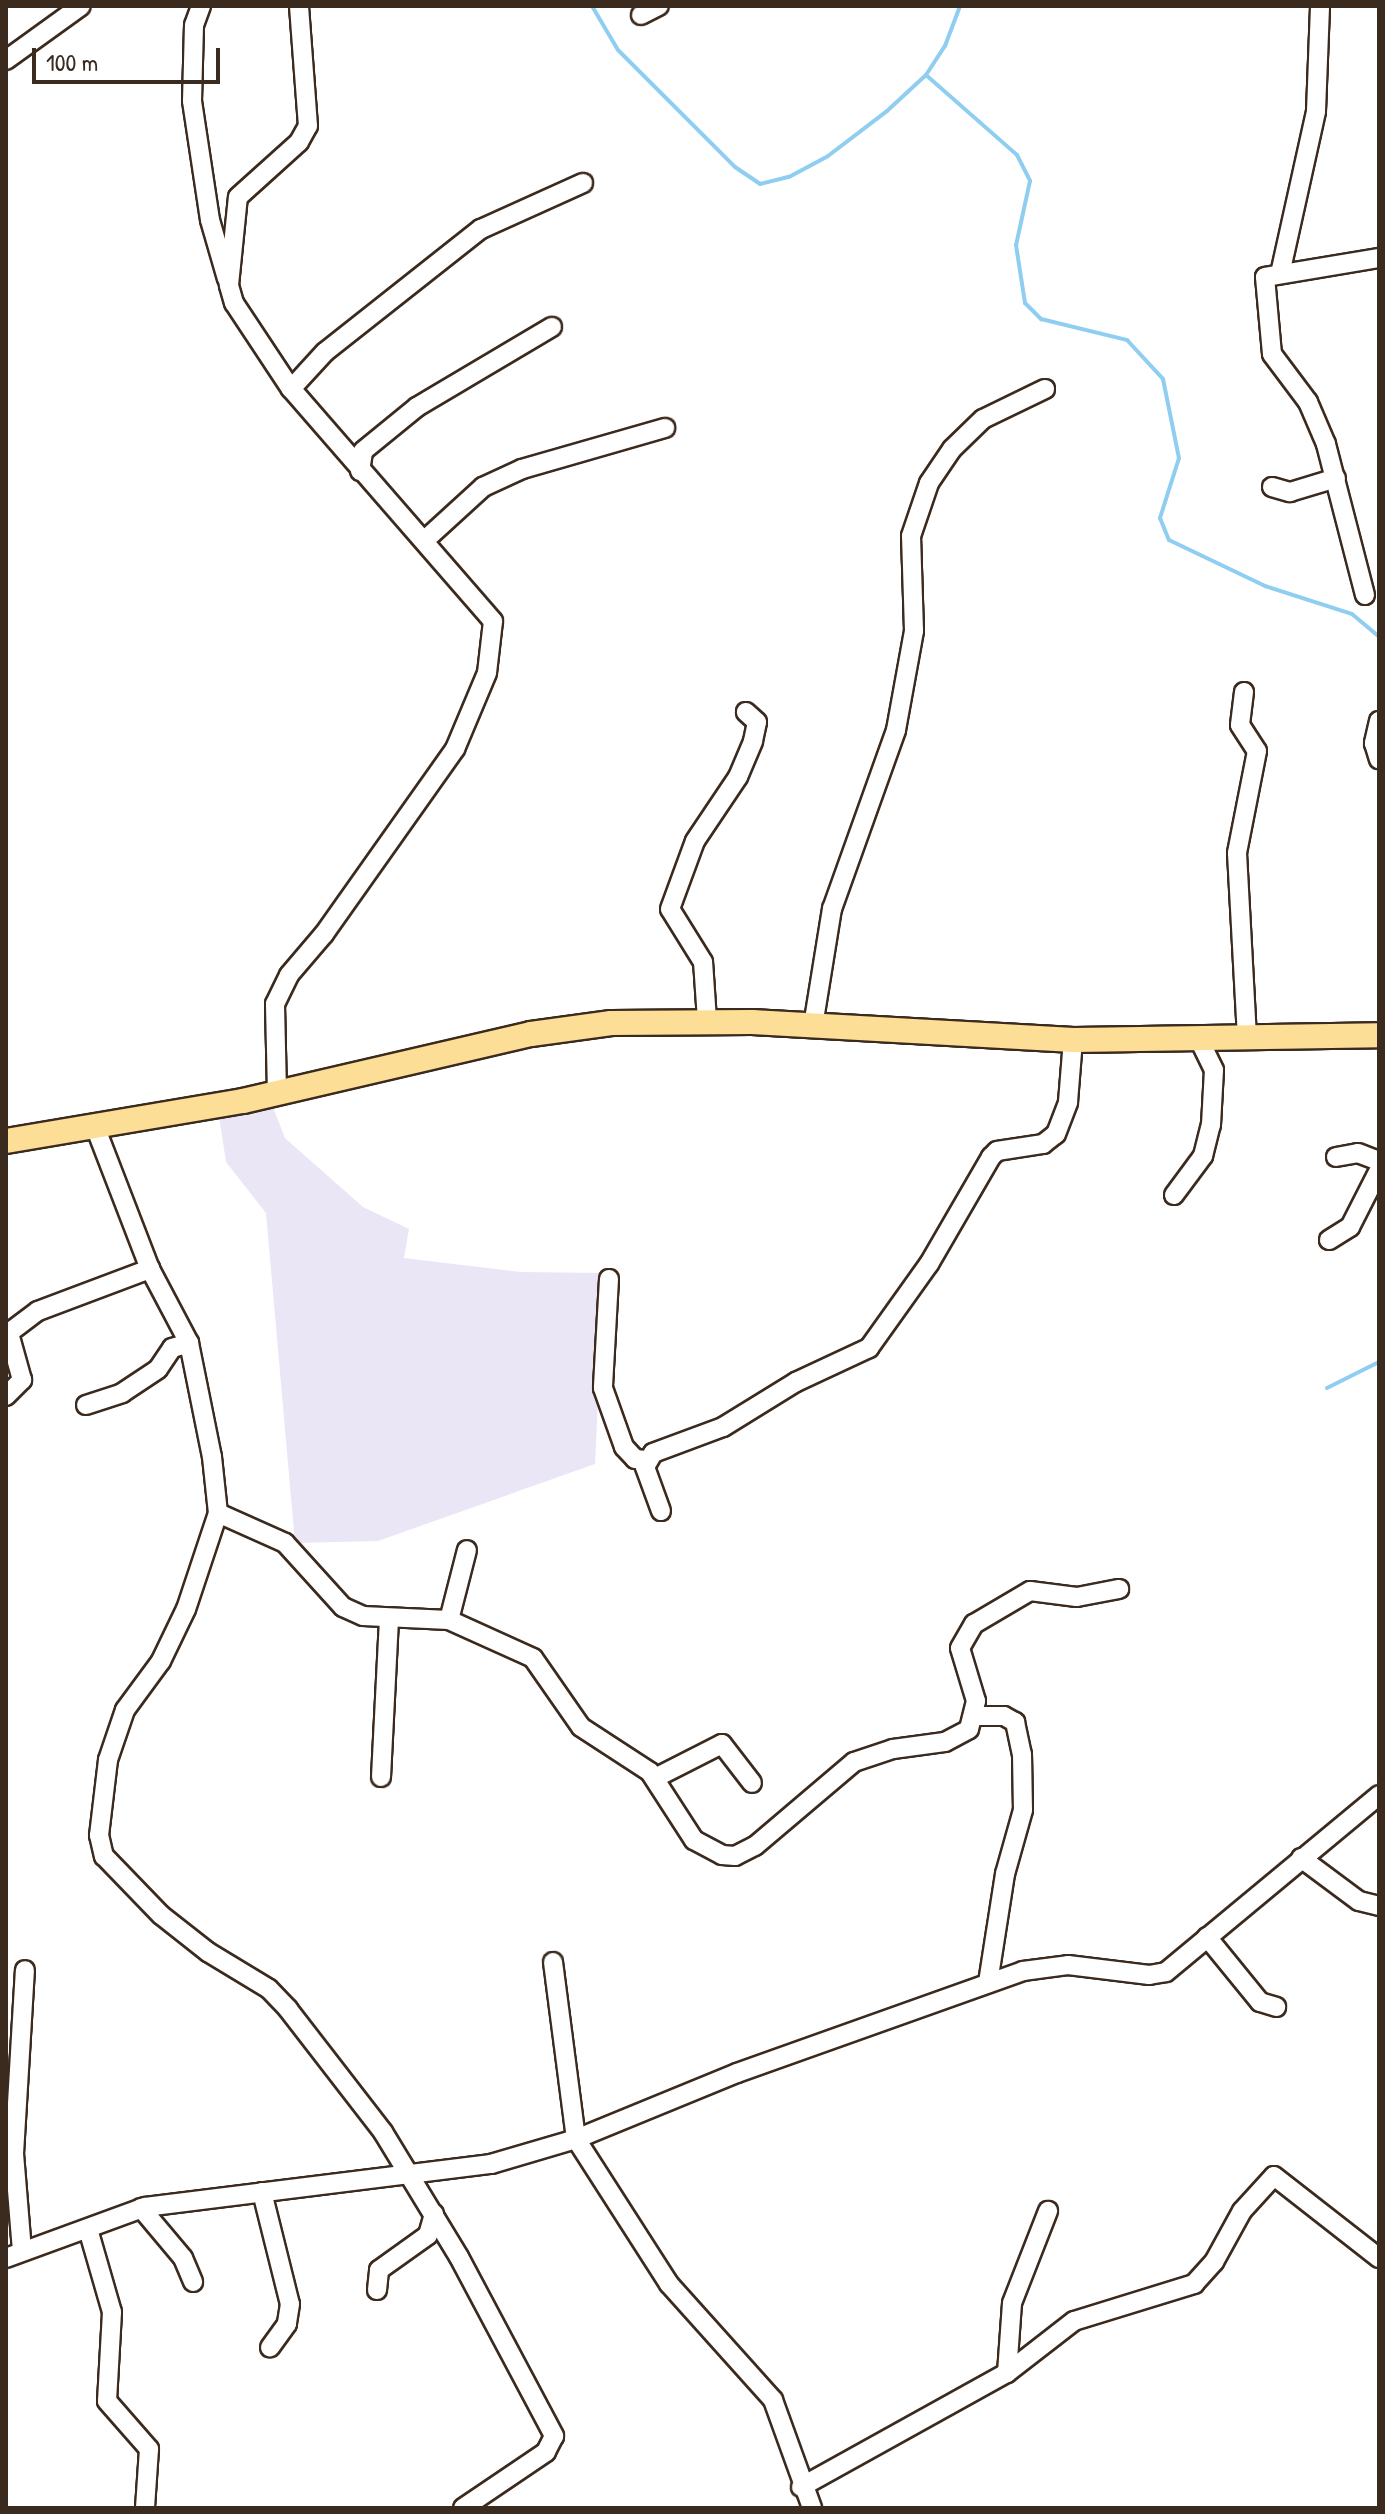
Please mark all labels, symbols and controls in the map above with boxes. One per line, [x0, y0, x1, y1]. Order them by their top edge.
scale bar [36, 32, 224, 82]
text: 100 m [46, 46, 98, 78]

